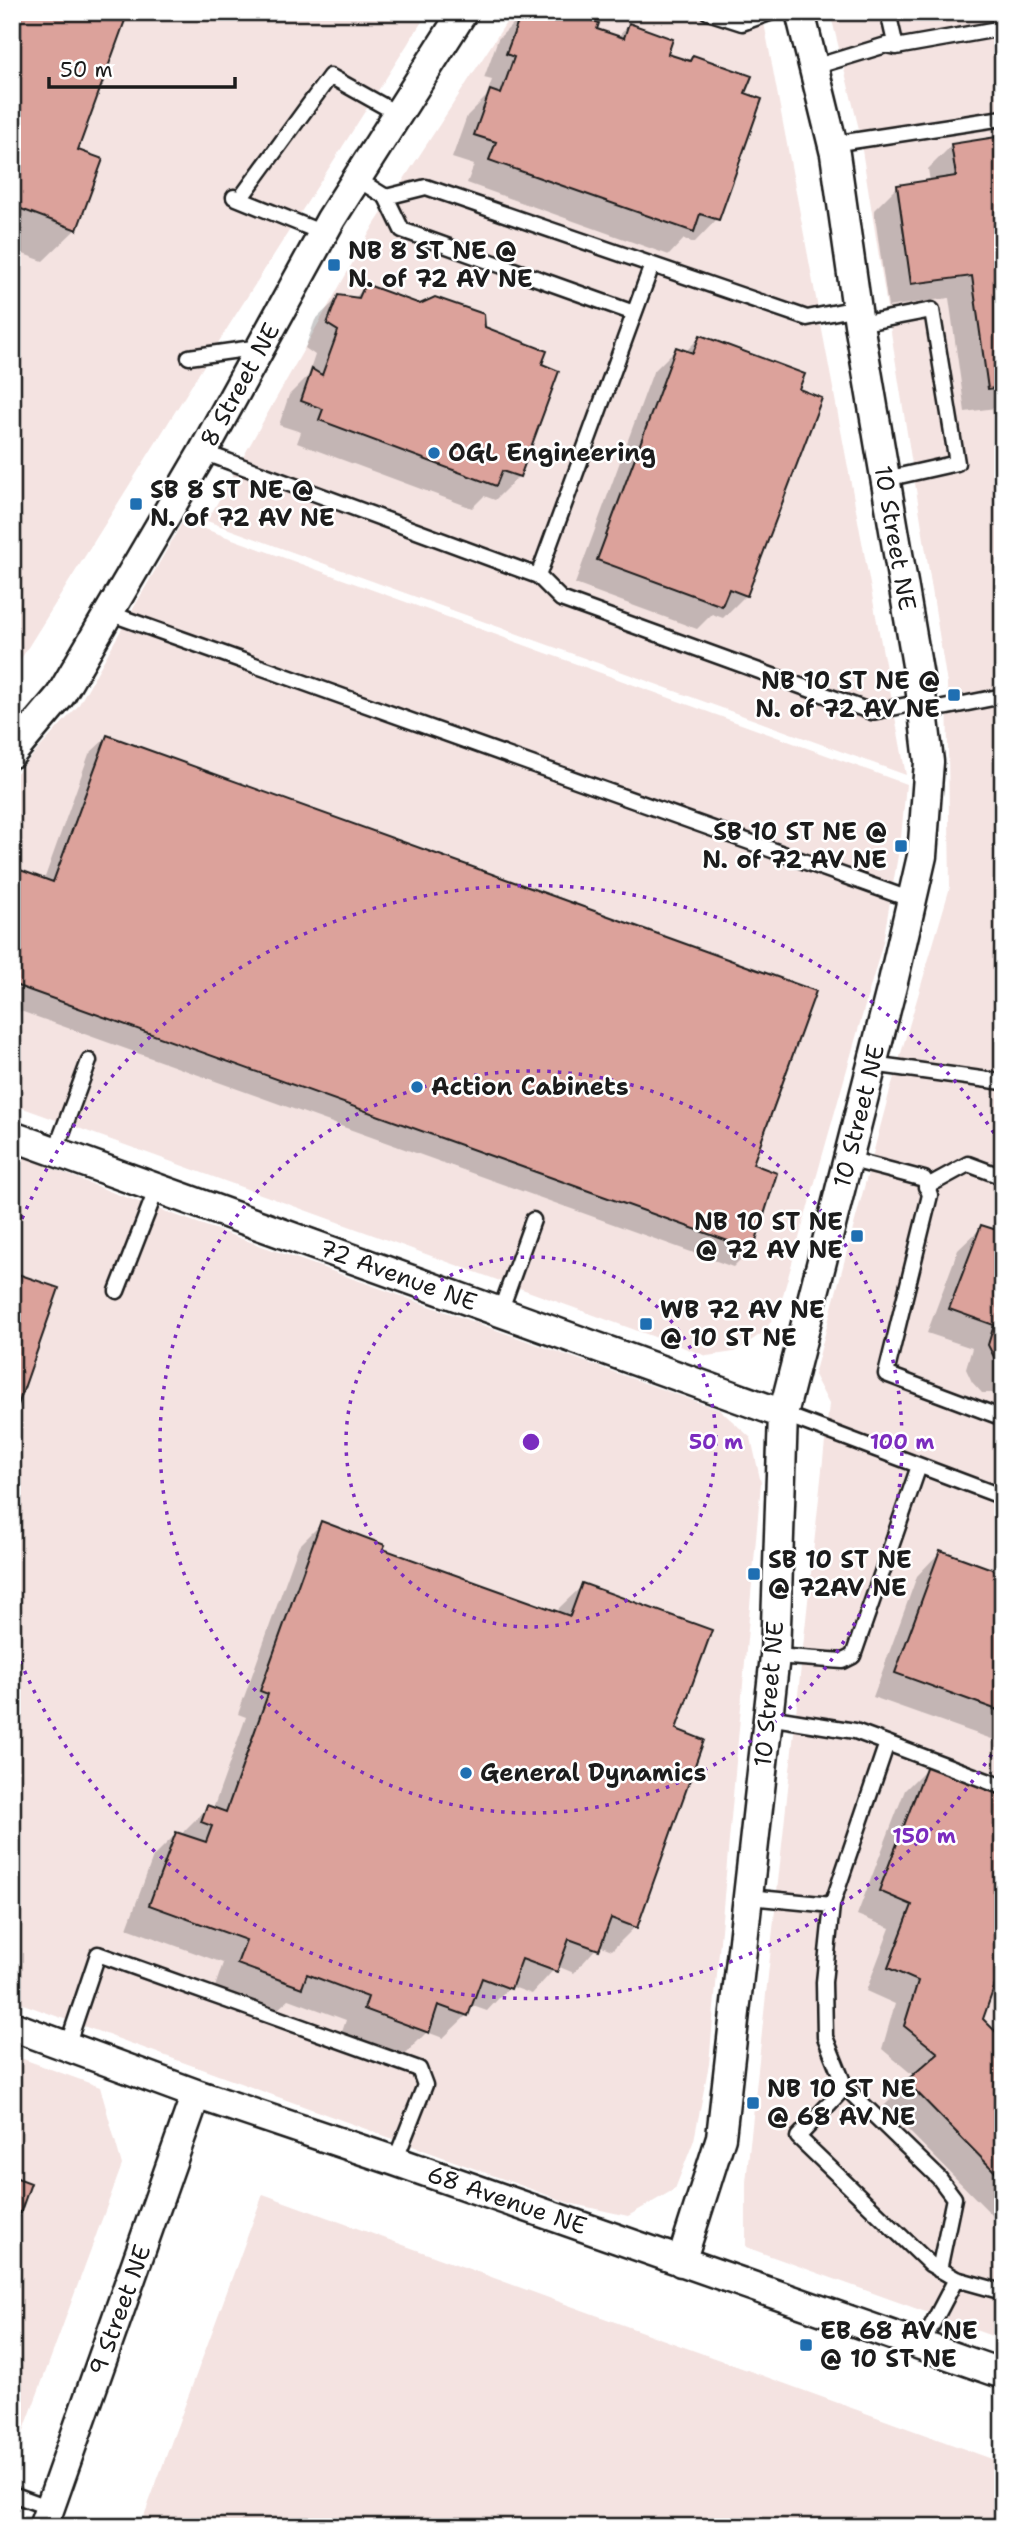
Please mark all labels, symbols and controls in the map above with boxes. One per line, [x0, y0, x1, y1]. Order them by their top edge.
scale bar [49, 46, 234, 90]
text: 50 m [60, 56, 113, 84]
place label: NB 8 ST NE @ N. of 72 AV NE [348, 235, 533, 295]
marker: NB 8 ST NE @ N. of 72 AV NE [326, 257, 342, 273]
street label: 8 Street NE [193, 317, 287, 453]
place label: OGL Engineering [448, 437, 656, 469]
marker: OGL Engineering [426, 445, 442, 461]
street label: 10 Street NE [867, 463, 923, 613]
place label: SB 8 ST NE @ N. of 72 AV NE [150, 474, 335, 534]
marker: SB 8 ST NE @ N. of 72 AV NE [128, 496, 144, 512]
place label: NB 10 ST NE @ N. of 72 AV NE [755, 665, 940, 725]
marker: NB 10 ST NE @ N. of 72 AV NE [946, 687, 962, 703]
place label: SB 10 ST NE @ N. of 72 AV NE [702, 816, 887, 876]
marker: SB 10 ST NE @ N. of 72 AV NE [893, 838, 909, 854]
street label: 10 Street NE [826, 1041, 892, 1191]
place label: Action Cabinets [431, 1071, 629, 1103]
marker: Action Cabinets [409, 1079, 425, 1095]
place label: NB 10 ST NE @ 72 AV NE [694, 1206, 843, 1266]
marker: NB 10 ST NE @ 72 AV NE [849, 1228, 865, 1244]
street label: 72 Avenue NE [315, 1232, 481, 1318]
place label: WB 72 AV NE @ 10 ST NE [660, 1294, 825, 1354]
marker: WB 72 AV NE @ 10 ST NE [638, 1316, 654, 1332]
text: 50 m [689, 1428, 743, 1456]
text: 100 m [870, 1428, 934, 1456]
centre of rings [519, 1430, 543, 1454]
place label: SB 10 ST NE @ 72AV NE [768, 1544, 912, 1604]
marker: SB 10 ST NE @ 72AV NE [746, 1566, 762, 1582]
street label: 10 Street NE [747, 1620, 791, 1768]
place label: General Dynamics [480, 1757, 706, 1789]
marker: General Dynamics [458, 1765, 474, 1781]
text: 150 m [892, 1822, 956, 1850]
place label: NB 10 ST NE @ 68 AV NE [767, 2073, 916, 2133]
marker: NB 10 ST NE @ 68 AV NE [745, 2095, 761, 2111]
street label: 68 Avenue NE [423, 2158, 591, 2242]
street label: 9 Street NE [82, 2240, 158, 2380]
place label: EB 68 AV NE @ 10 ST NE [820, 2315, 978, 2375]
marker: EB 68 AV NE @ 10 ST NE [798, 2337, 814, 2353]

